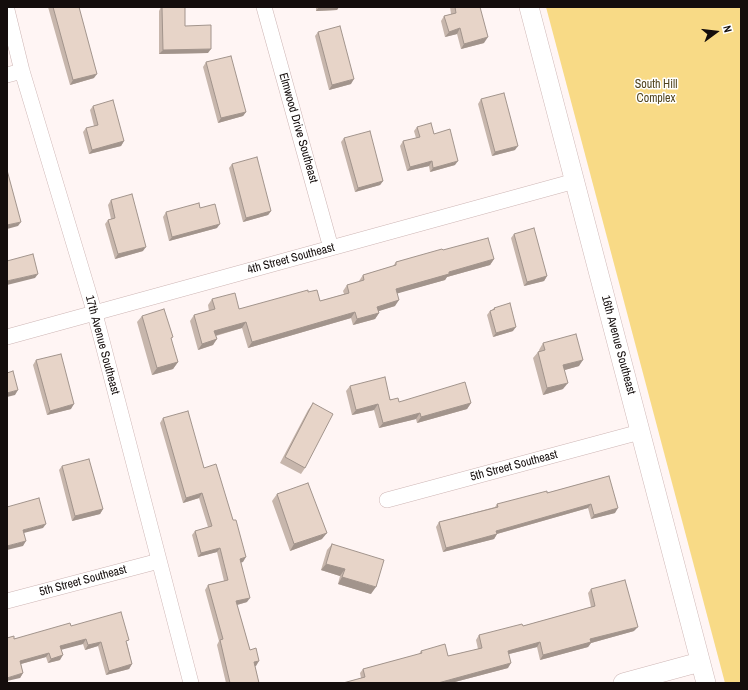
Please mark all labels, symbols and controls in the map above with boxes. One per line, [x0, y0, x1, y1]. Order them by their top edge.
north arrow [696, 12, 736, 52]
text: N [720, 24, 735, 34]
street label: Elmwood Drive Southeast [275, 71, 321, 185]
park label: South Hill Complex [635, 78, 677, 106]
street label: 4th Street Southeast [246, 240, 336, 278]
street label: 17th Avenue Southeast [82, 294, 122, 396]
street label: 16th Avenue Southeast [598, 294, 638, 396]
street label: 5th Street Southeast [469, 447, 559, 485]
street label: 5th Street Southeast [38, 562, 128, 600]

